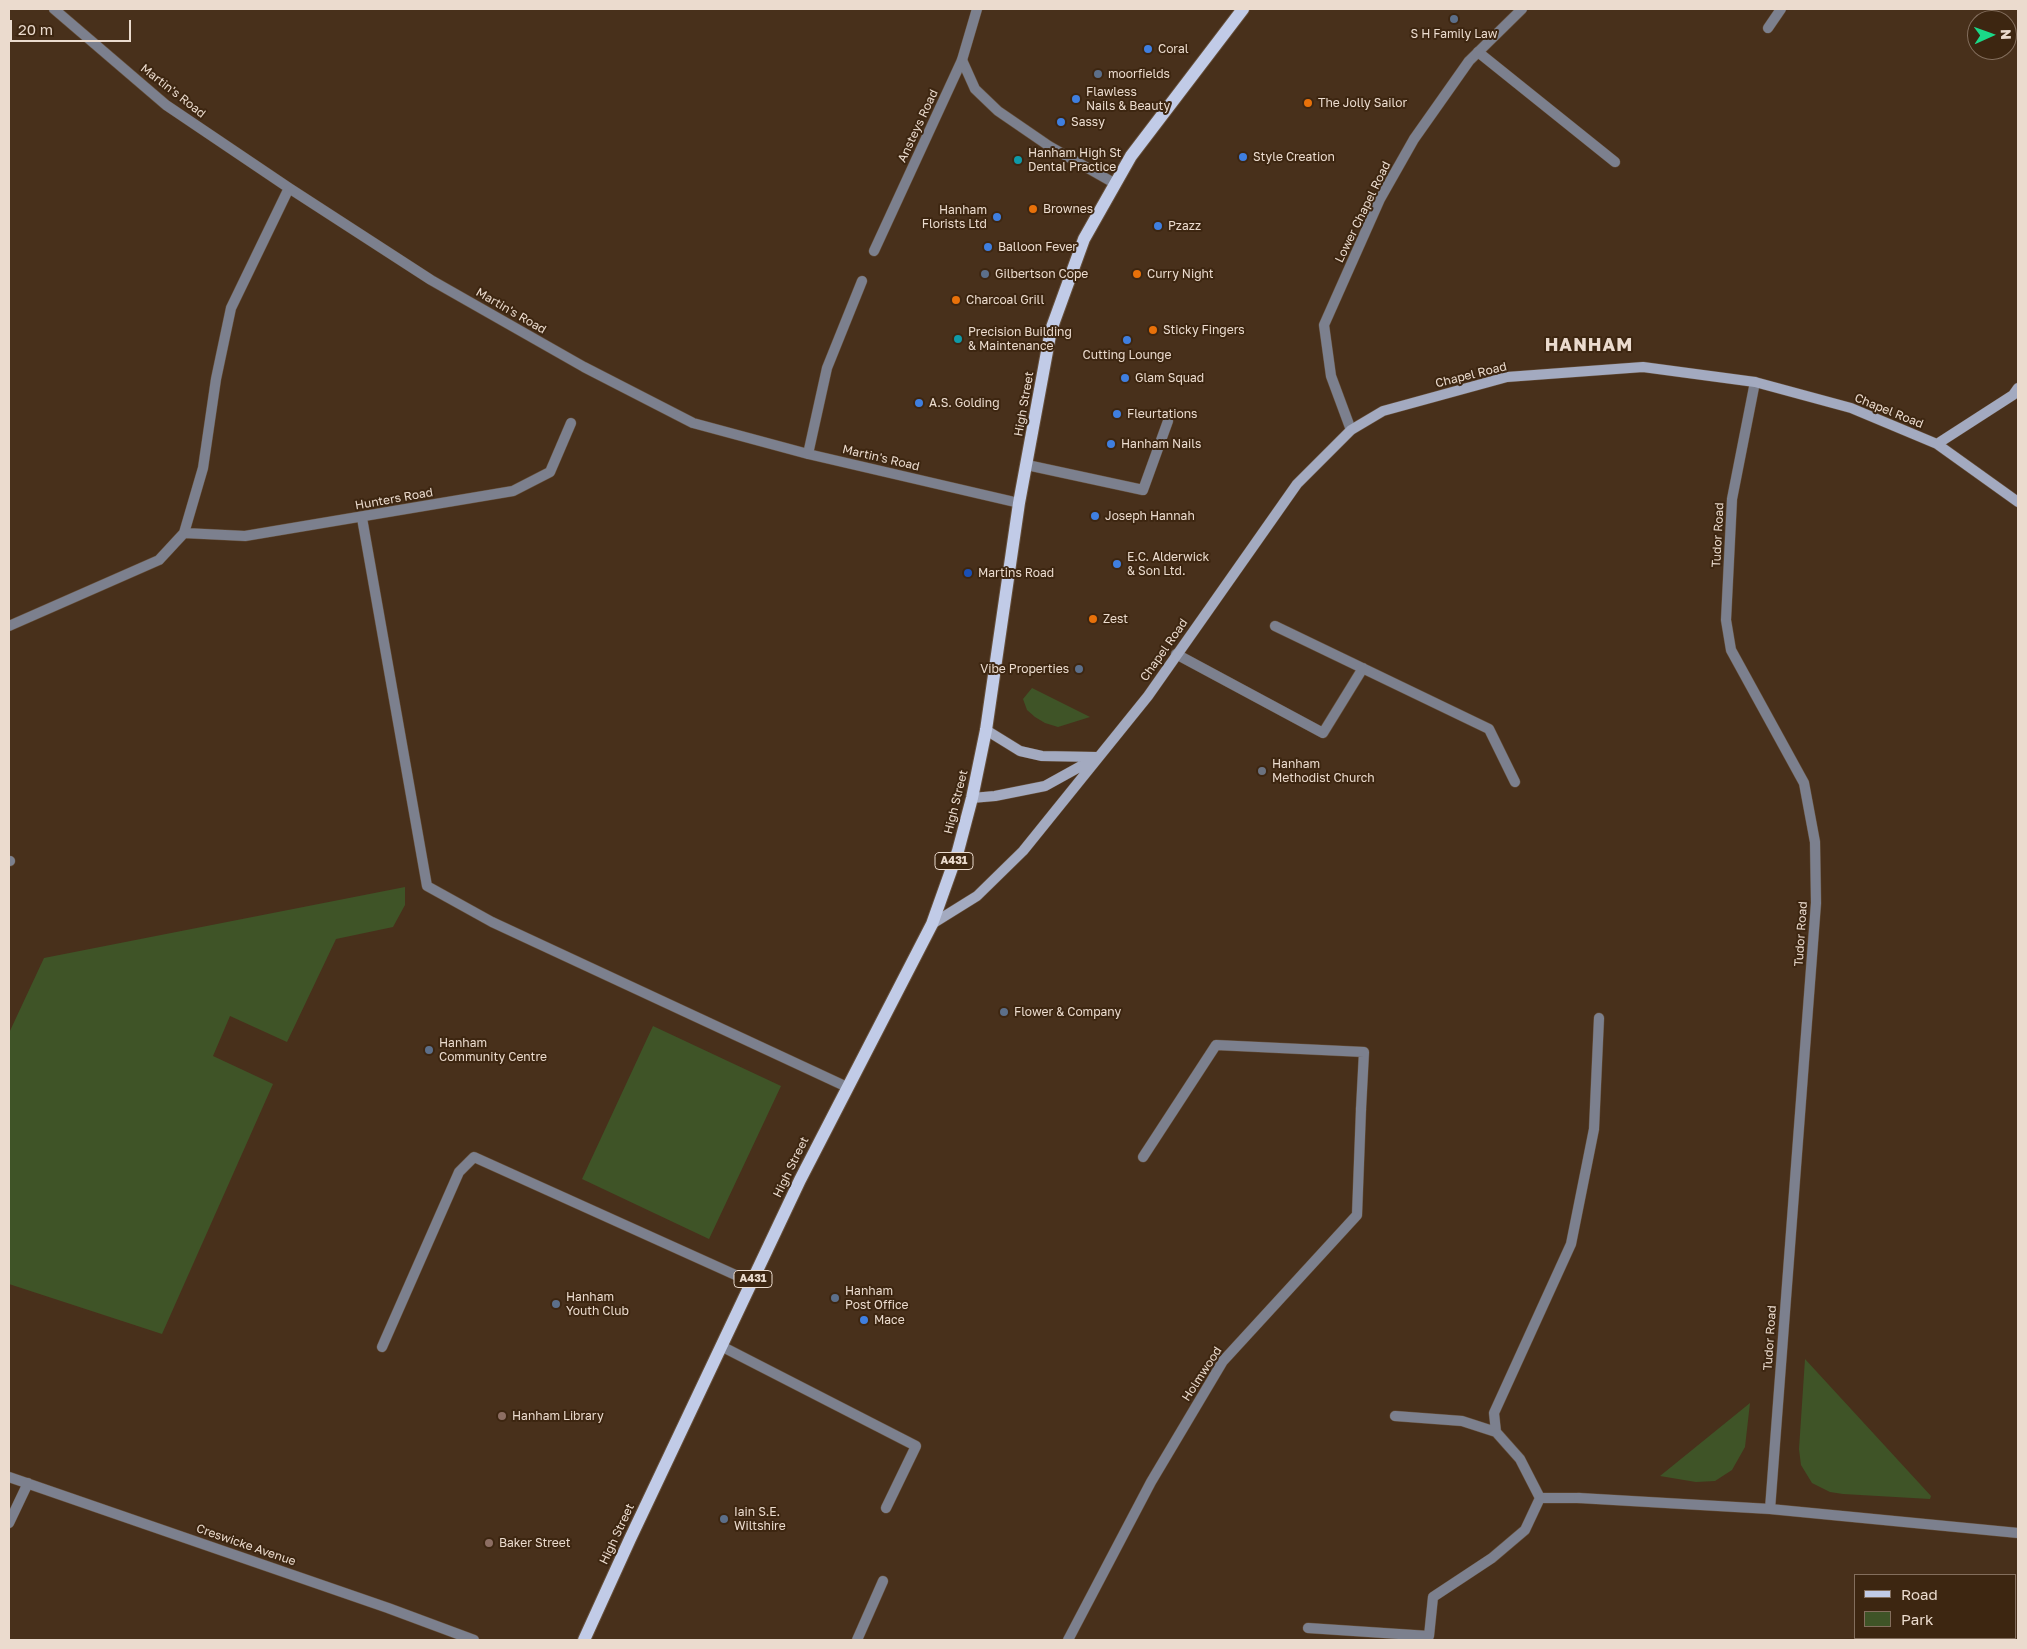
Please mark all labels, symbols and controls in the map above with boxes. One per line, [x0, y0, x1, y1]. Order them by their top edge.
scale bar [12, 10, 134, 42]
north arrow [1967, 10, 2017, 60]
marker: S H Family Law [1448, 13, 1460, 25]
text: 20 m [18, 20, 53, 38]
place label: S H Family Law [1411, 27, 1497, 41]
text: N [1998, 29, 2015, 40]
place label: Coral [1158, 42, 1189, 56]
marker: Coral [1142, 43, 1154, 55]
street label: Martin's Road [138, 61, 208, 121]
place label: moorfields [1108, 67, 1170, 81]
marker: moorfields [1092, 68, 1104, 80]
place label: Flawless Nails & Beauty [1086, 85, 1170, 113]
street label: Ansteys Road [895, 87, 941, 165]
marker: Flawless Nails & Beauty [1070, 93, 1082, 105]
place label: The Jolly Sailor [1318, 96, 1407, 110]
marker: The Jolly Sailor [1302, 97, 1314, 109]
place label: Sassy [1071, 115, 1105, 129]
marker: Sassy [1055, 116, 1067, 128]
place label: Hanham High St Dental Practice [1028, 146, 1121, 174]
place label: Style Creation [1253, 150, 1335, 164]
marker: Style Creation [1237, 151, 1249, 163]
marker: Hanham High St Dental Practice [1012, 154, 1024, 166]
street label: Lower Chapel Road [1332, 159, 1394, 265]
place label: Brownes [1043, 202, 1093, 216]
place label: Hanham Florists Ltd [922, 203, 987, 231]
marker: Brownes [1027, 203, 1039, 215]
marker: Hanham Florists Ltd [991, 211, 1003, 223]
place label: Pzazz [1168, 219, 1201, 233]
marker: Pzazz [1152, 220, 1164, 232]
place label: Balloon Fever [998, 240, 1077, 254]
marker: Balloon Fever [982, 241, 994, 253]
place label: Gilbertson Cope [995, 267, 1088, 281]
place label: Curry Night [1147, 267, 1214, 281]
marker: Gilbertson Cope [979, 268, 991, 280]
marker: Curry Night [1131, 268, 1143, 280]
street label: Martin's Road [473, 285, 549, 337]
place label: Charcoal Grill [966, 293, 1044, 307]
marker: Charcoal Grill [950, 294, 962, 306]
place label: Sticky Fingers [1163, 323, 1245, 337]
marker: Sticky Fingers [1147, 324, 1159, 336]
place label: Precision Building & Maintenance [968, 325, 1072, 353]
marker: Precision Building & Maintenance [952, 333, 964, 345]
marker: Cutting Lounge [1121, 334, 1133, 346]
district label: HANHAM [1544, 334, 1634, 356]
place label: Cutting Lounge [1083, 348, 1171, 362]
street label: Chapel Road [1434, 359, 1508, 391]
street label: High Street [1011, 370, 1037, 438]
place label: Glam Squad [1135, 371, 1204, 385]
marker: Glam Squad [1119, 372, 1131, 384]
street label: Chapel Road [1853, 391, 1925, 431]
place label: A.S. Golding [929, 396, 1000, 410]
marker: A.S. Golding [913, 397, 925, 409]
place label: Fleurtations [1127, 407, 1197, 421]
marker: Fleurtations [1111, 408, 1123, 420]
place label: Hanham Nails [1121, 437, 1201, 451]
marker: Hanham Nails [1105, 438, 1117, 450]
street label: Martin's Road [841, 442, 921, 474]
street label: Hunters Road [354, 485, 434, 513]
street label: Tudor Road [1709, 502, 1727, 568]
place label: Joseph Hannah [1105, 509, 1195, 523]
marker: Joseph Hannah [1089, 510, 1101, 522]
place label: E.C. Alderwick & Son Ltd. [1127, 550, 1209, 578]
marker: E.C. Alderwick & Son Ltd. [1111, 558, 1123, 570]
place label: Martins Road [978, 566, 1054, 580]
marker: Martins Road [962, 567, 974, 579]
place label: Zest [1103, 612, 1128, 626]
marker: Zest [1087, 613, 1099, 625]
street label: Chapel Road [1137, 616, 1191, 684]
place label: Vibe Properties [980, 662, 1069, 676]
marker: Vibe Properties [1073, 663, 1085, 675]
place label: Hanham Methodist Church [1272, 757, 1375, 785]
marker: Hanham Methodist Church [1256, 765, 1268, 777]
street label: High Street [941, 768, 971, 836]
road number: A431 [935, 852, 973, 869]
street label: Tudor Road [1792, 901, 1810, 967]
place label: Flower & Company [1014, 1005, 1121, 1019]
marker: Flower & Company [998, 1006, 1010, 1018]
place label: Hanham Community Centre [439, 1036, 547, 1064]
marker: Hanham Community Centre [423, 1044, 435, 1056]
street label: High Street [770, 1134, 812, 1200]
road number: A431 [734, 1270, 772, 1288]
place label: Hanham Post Office [845, 1284, 909, 1312]
place label: Hanham Youth Club [566, 1290, 629, 1318]
marker: Hanham Post Office [829, 1292, 841, 1304]
marker: Hanham Youth Club [550, 1298, 562, 1310]
street label: Tudor Road [1761, 1305, 1779, 1371]
place label: Mace [874, 1313, 905, 1327]
marker: Mace [858, 1314, 870, 1326]
street label: Holmwood [1179, 1344, 1225, 1404]
place label: Hanham Library [512, 1409, 604, 1423]
marker: Hanham Library [496, 1410, 508, 1422]
street label: High Street [597, 1501, 637, 1567]
place label: Iain S.E. Wiltshire [734, 1505, 786, 1533]
marker: Iain S.E. Wiltshire [718, 1513, 730, 1525]
street label: Creswicke Avenue [194, 1521, 298, 1569]
place label: Baker Street [499, 1536, 571, 1550]
marker: Baker Street [483, 1537, 495, 1549]
legend [1854, 1574, 2017, 1639]
text: Road [1901, 1585, 1938, 1603]
text: Park [1901, 1610, 1933, 1628]

